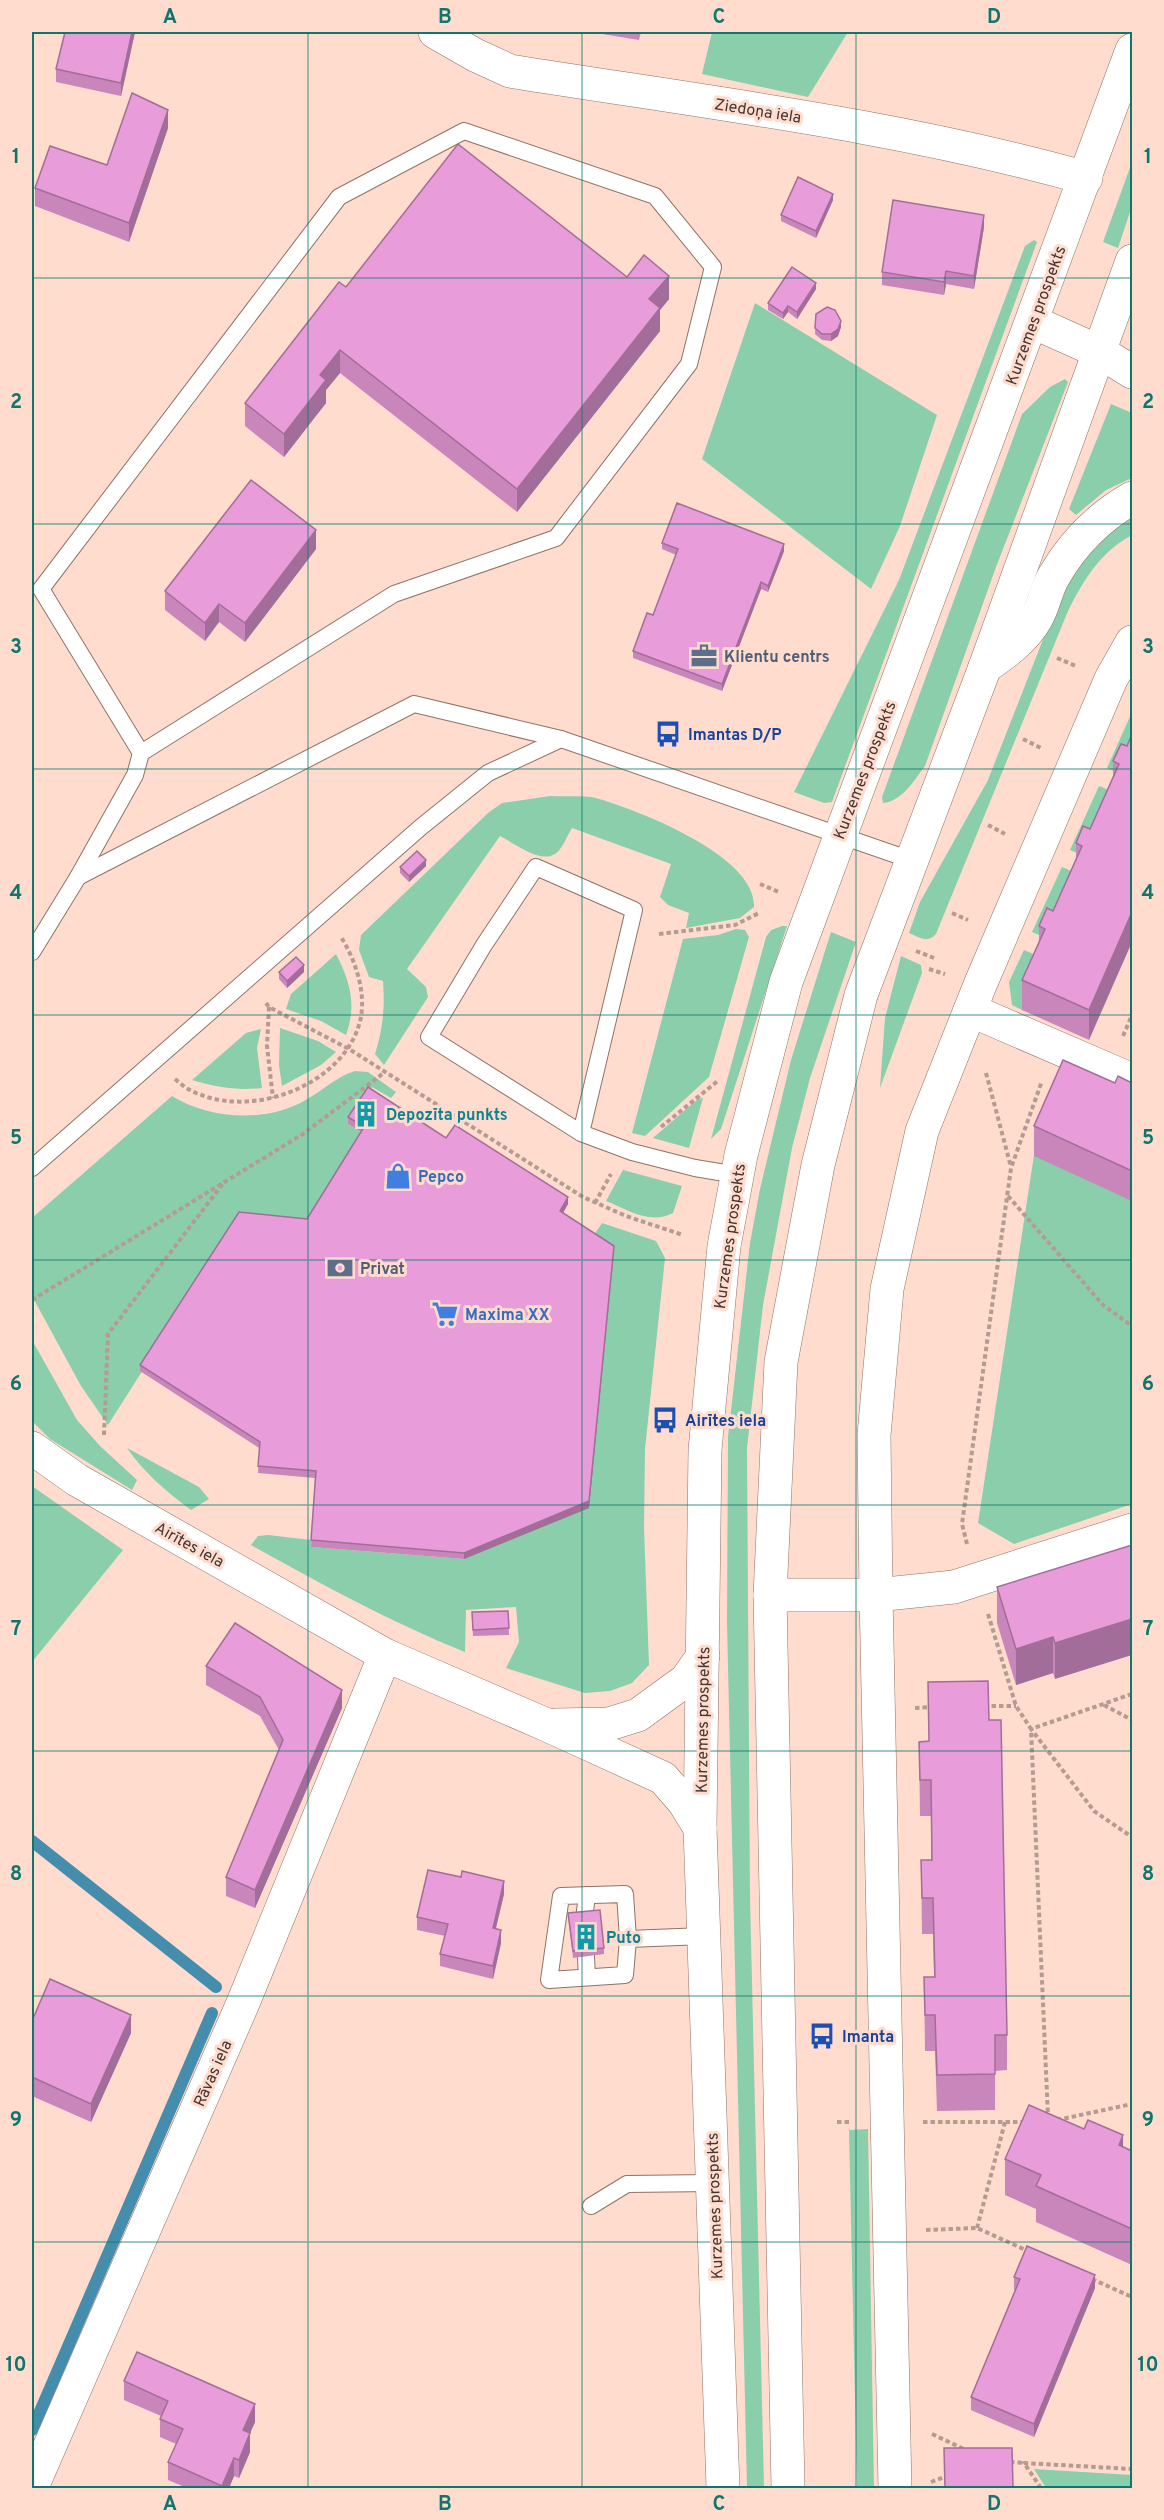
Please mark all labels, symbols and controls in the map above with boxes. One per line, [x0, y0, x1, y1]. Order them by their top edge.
text: A [163, 5, 177, 31]
text: B [438, 5, 452, 31]
text: C [713, 5, 725, 31]
text: D [987, 5, 1001, 31]
street label: Ziedoņa iela [713, 95, 803, 129]
text: 1 [12, 145, 20, 171]
text: 1 [1144, 145, 1152, 171]
street label: Kurzemes prospekts [1002, 243, 1071, 388]
text: 2 [10, 390, 22, 416]
text: 2 [1142, 390, 1154, 416]
text: 3 [10, 635, 22, 661]
text: 3 [1142, 635, 1154, 661]
office icon: Klientu centrs [689, 641, 719, 671]
place label: Klientu centrs [724, 648, 830, 668]
street label: Kurzemes prospekts [830, 699, 901, 843]
bus stop icon: Imantas D/P [653, 719, 683, 749]
place label: Imantas D/P [688, 726, 782, 746]
text: 4 [10, 881, 22, 907]
text: 4 [1142, 881, 1154, 907]
building icon: Depozīta punkts [351, 1099, 381, 1129]
place label: Depozīta punkts [386, 1106, 508, 1126]
text: 5 [10, 1126, 22, 1152]
text: 5 [1142, 1126, 1154, 1152]
shop icon: Pepco [383, 1161, 413, 1191]
street label: Kurzemes prospekts [711, 1162, 751, 1310]
place label: Pepco [418, 1168, 464, 1188]
bank icon: Privat [325, 1253, 355, 1283]
place label: Privat [360, 1260, 405, 1280]
supermarket icon: Maxima XX [430, 1299, 460, 1329]
place label: Maxima XX [465, 1306, 550, 1326]
text: 6 [10, 1372, 22, 1398]
text: 6 [1142, 1372, 1154, 1398]
bus stop icon: Airītes iela [650, 1405, 680, 1435]
place label: Airītes iela [685, 1412, 766, 1432]
street label: Airītes iela [151, 1519, 227, 1573]
text: 7 [11, 1617, 21, 1643]
text: 7 [1143, 1617, 1153, 1643]
street label: Kurzemes prospekts [693, 1647, 715, 1793]
text: 8 [10, 1862, 22, 1888]
text: 8 [1142, 1862, 1154, 1888]
building icon: Puto [571, 1922, 601, 1952]
place label: Puto [606, 1929, 641, 1949]
bus stop icon: Imanta [807, 2021, 837, 2051]
place label: Imanta [842, 2028, 894, 2048]
street label: Rāvas iela [190, 2037, 237, 2110]
text: 9 [10, 2108, 22, 2134]
text: 9 [1142, 2108, 1154, 2134]
street label: Kurzemes prospekts [703, 2132, 729, 2280]
text: 10 [5, 2353, 27, 2379]
text: 10 [1137, 2353, 1159, 2379]
text: A [163, 2492, 177, 2518]
text: B [438, 2492, 452, 2518]
text: C [713, 2492, 725, 2518]
text: D [987, 2492, 1001, 2518]

